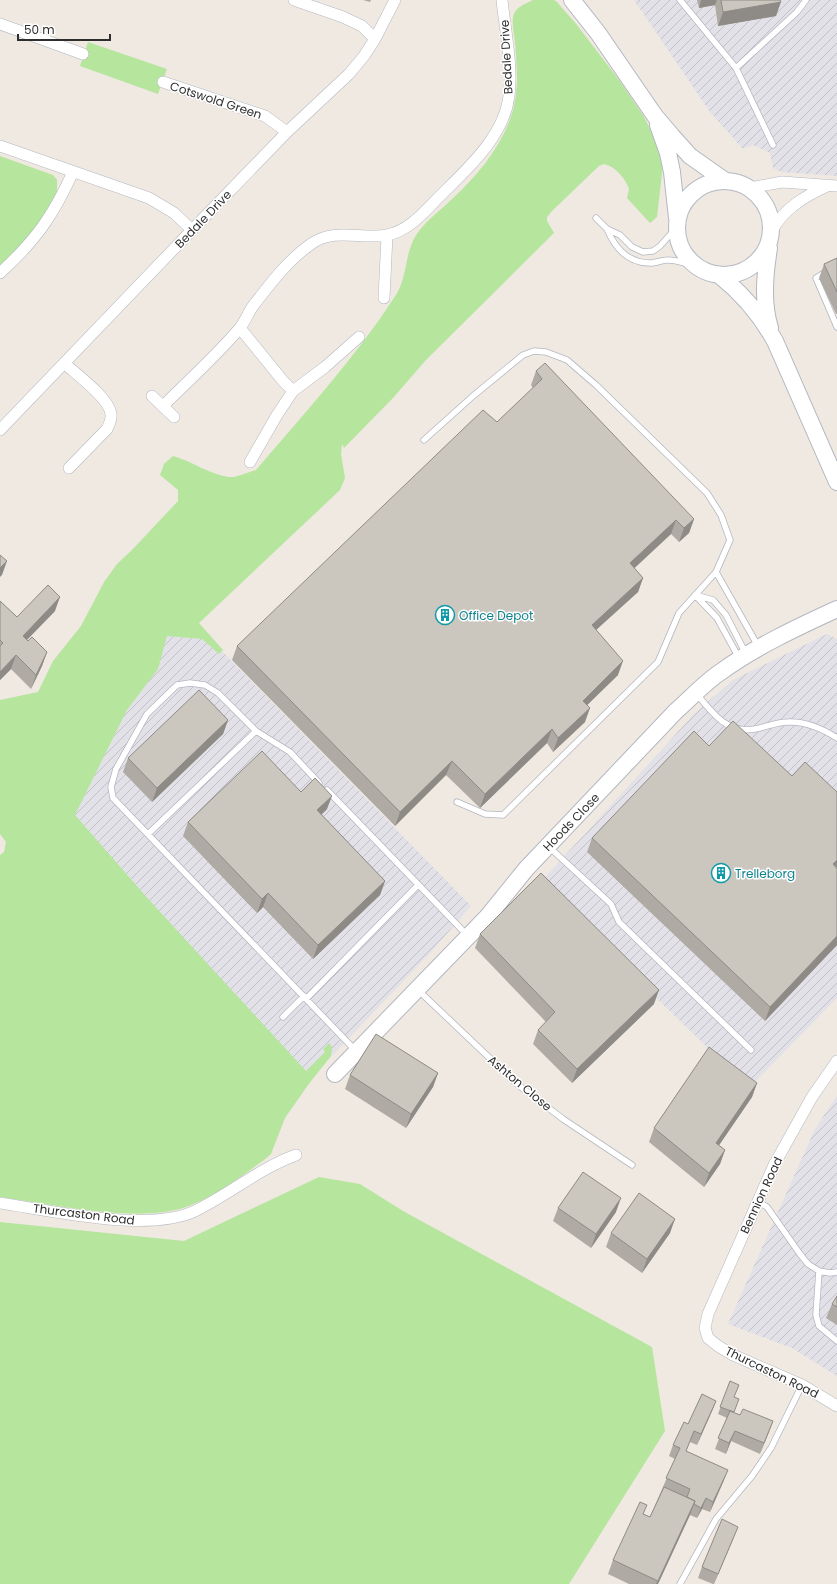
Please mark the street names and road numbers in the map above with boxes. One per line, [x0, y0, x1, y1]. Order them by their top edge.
street label: Bedale Drive [496, 19, 516, 95]
street label: Cotswold Green [168, 77, 264, 123]
street label: Bedale Drive [171, 186, 235, 252]
street label: Hoods Close [539, 789, 603, 855]
street label: Ashton Close [484, 1051, 556, 1115]
street label: Bennion Road [736, 1154, 786, 1236]
street label: Thurcaston Road [32, 1199, 136, 1229]
street label: Thurcaston Road [722, 1342, 822, 1402]

